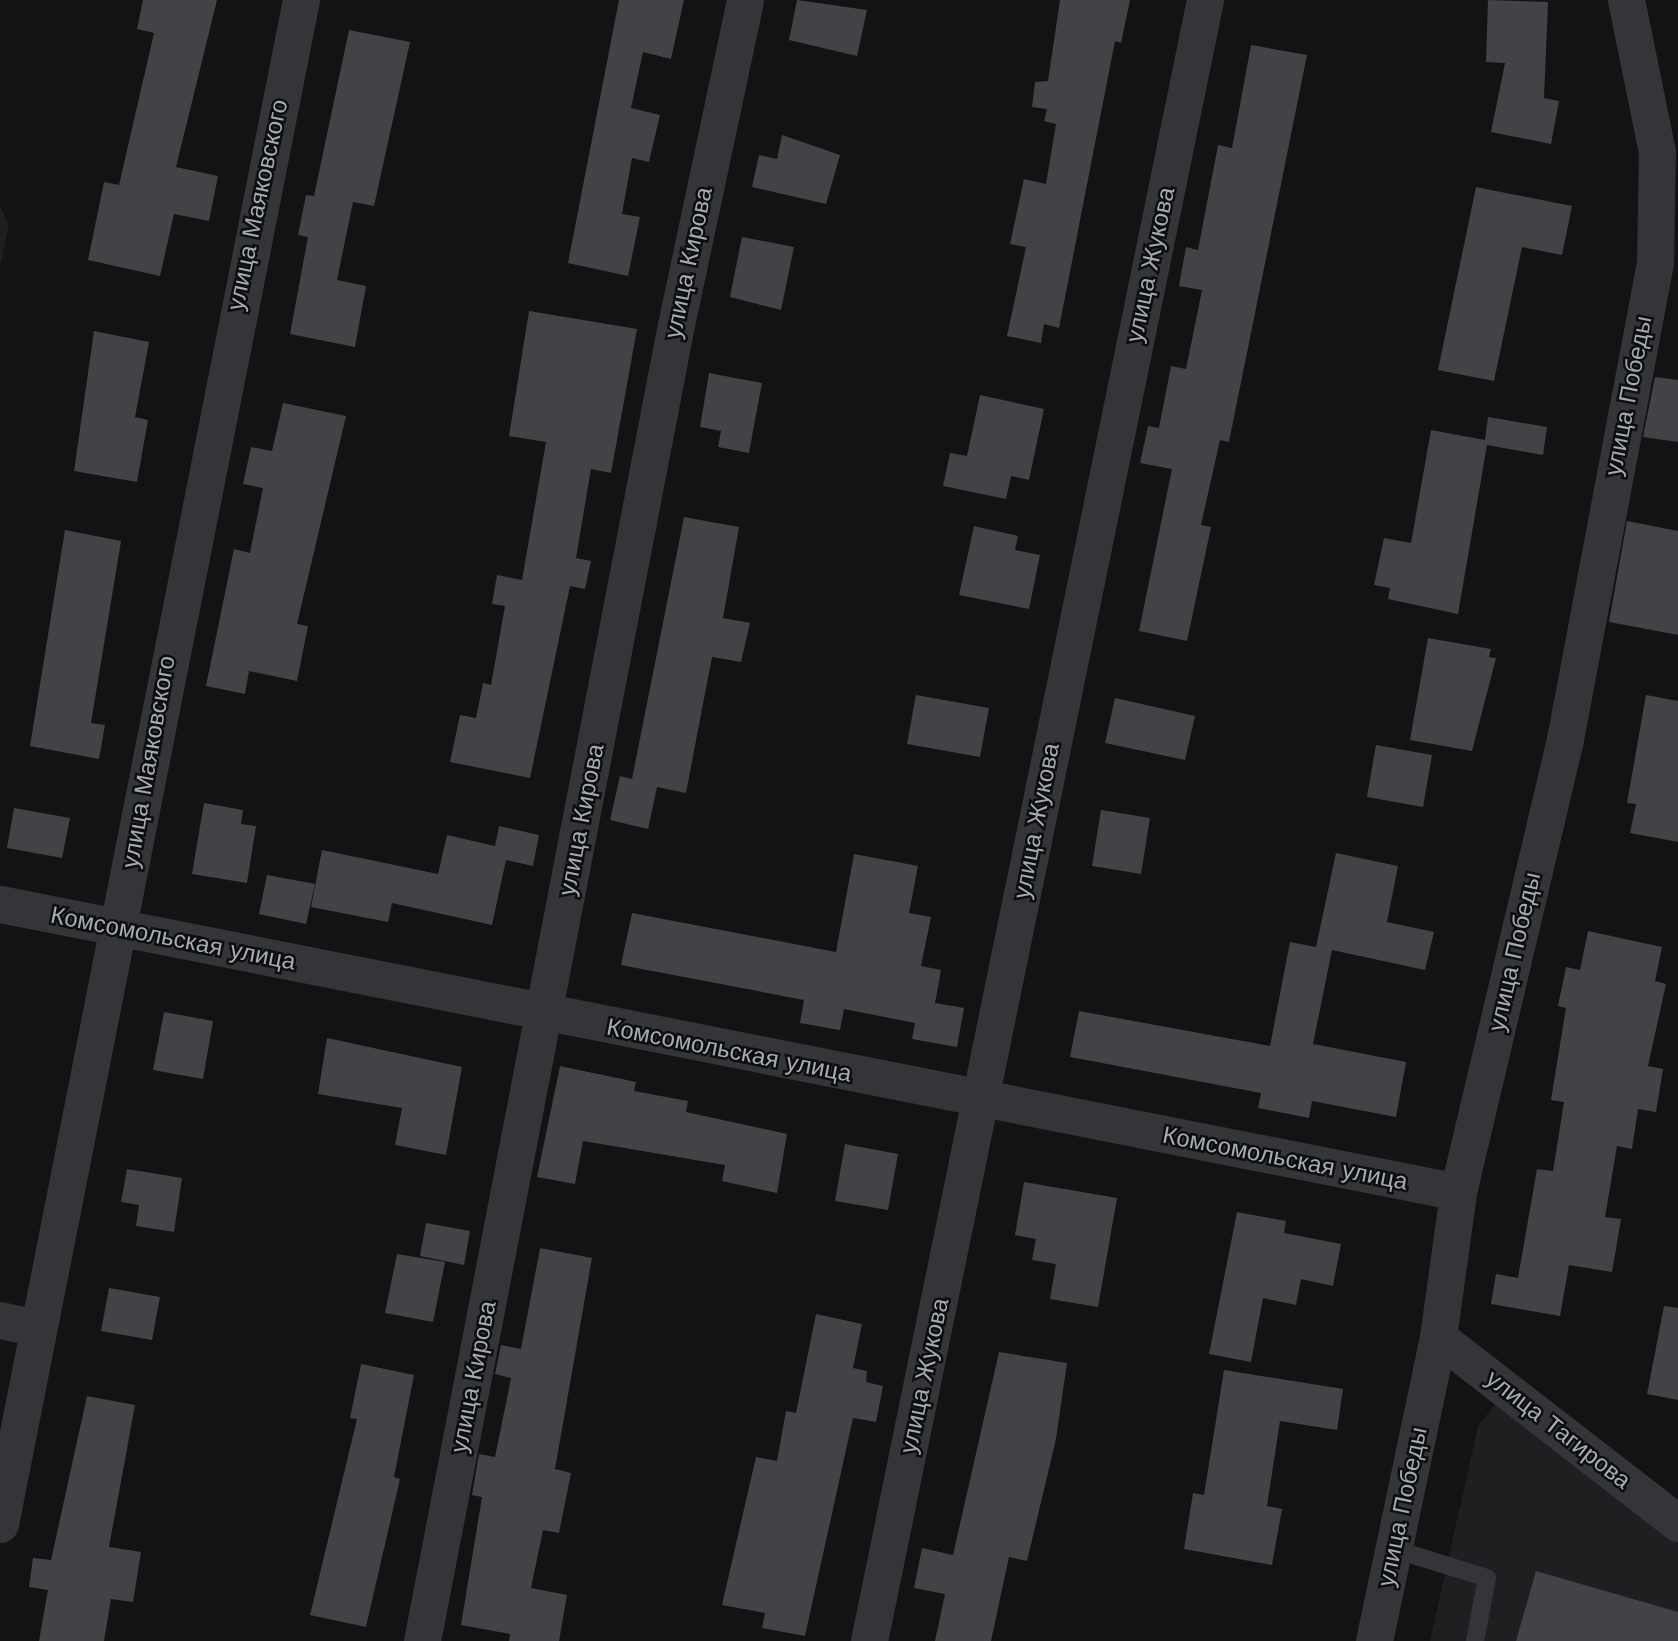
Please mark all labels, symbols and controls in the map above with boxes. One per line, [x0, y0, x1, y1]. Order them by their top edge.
street label: улица Маяковского [222, 97, 294, 313]
street label: улица Кирова [659, 185, 719, 341]
street label: улица Жукова [1120, 185, 1182, 345]
street label: улица Победы [1599, 314, 1659, 478]
street label: улица Маяковского [116, 654, 182, 870]
street label: улица Жукова [1008, 741, 1066, 901]
street label: улица Кирова [553, 742, 611, 898]
street label: улица Победы [1483, 870, 1547, 1034]
street label: Комсомольская улица [48, 901, 298, 977]
street label: Комсомольская улица [604, 1013, 854, 1089]
street label: Комсомольская улица [1160, 1121, 1410, 1197]
street label: улица Жукова [894, 1296, 956, 1456]
street label: улица Кирова [445, 1299, 503, 1455]
street label: улица Тагирова [1480, 1365, 1636, 1495]
street label: улица Победы [1372, 1425, 1434, 1589]

